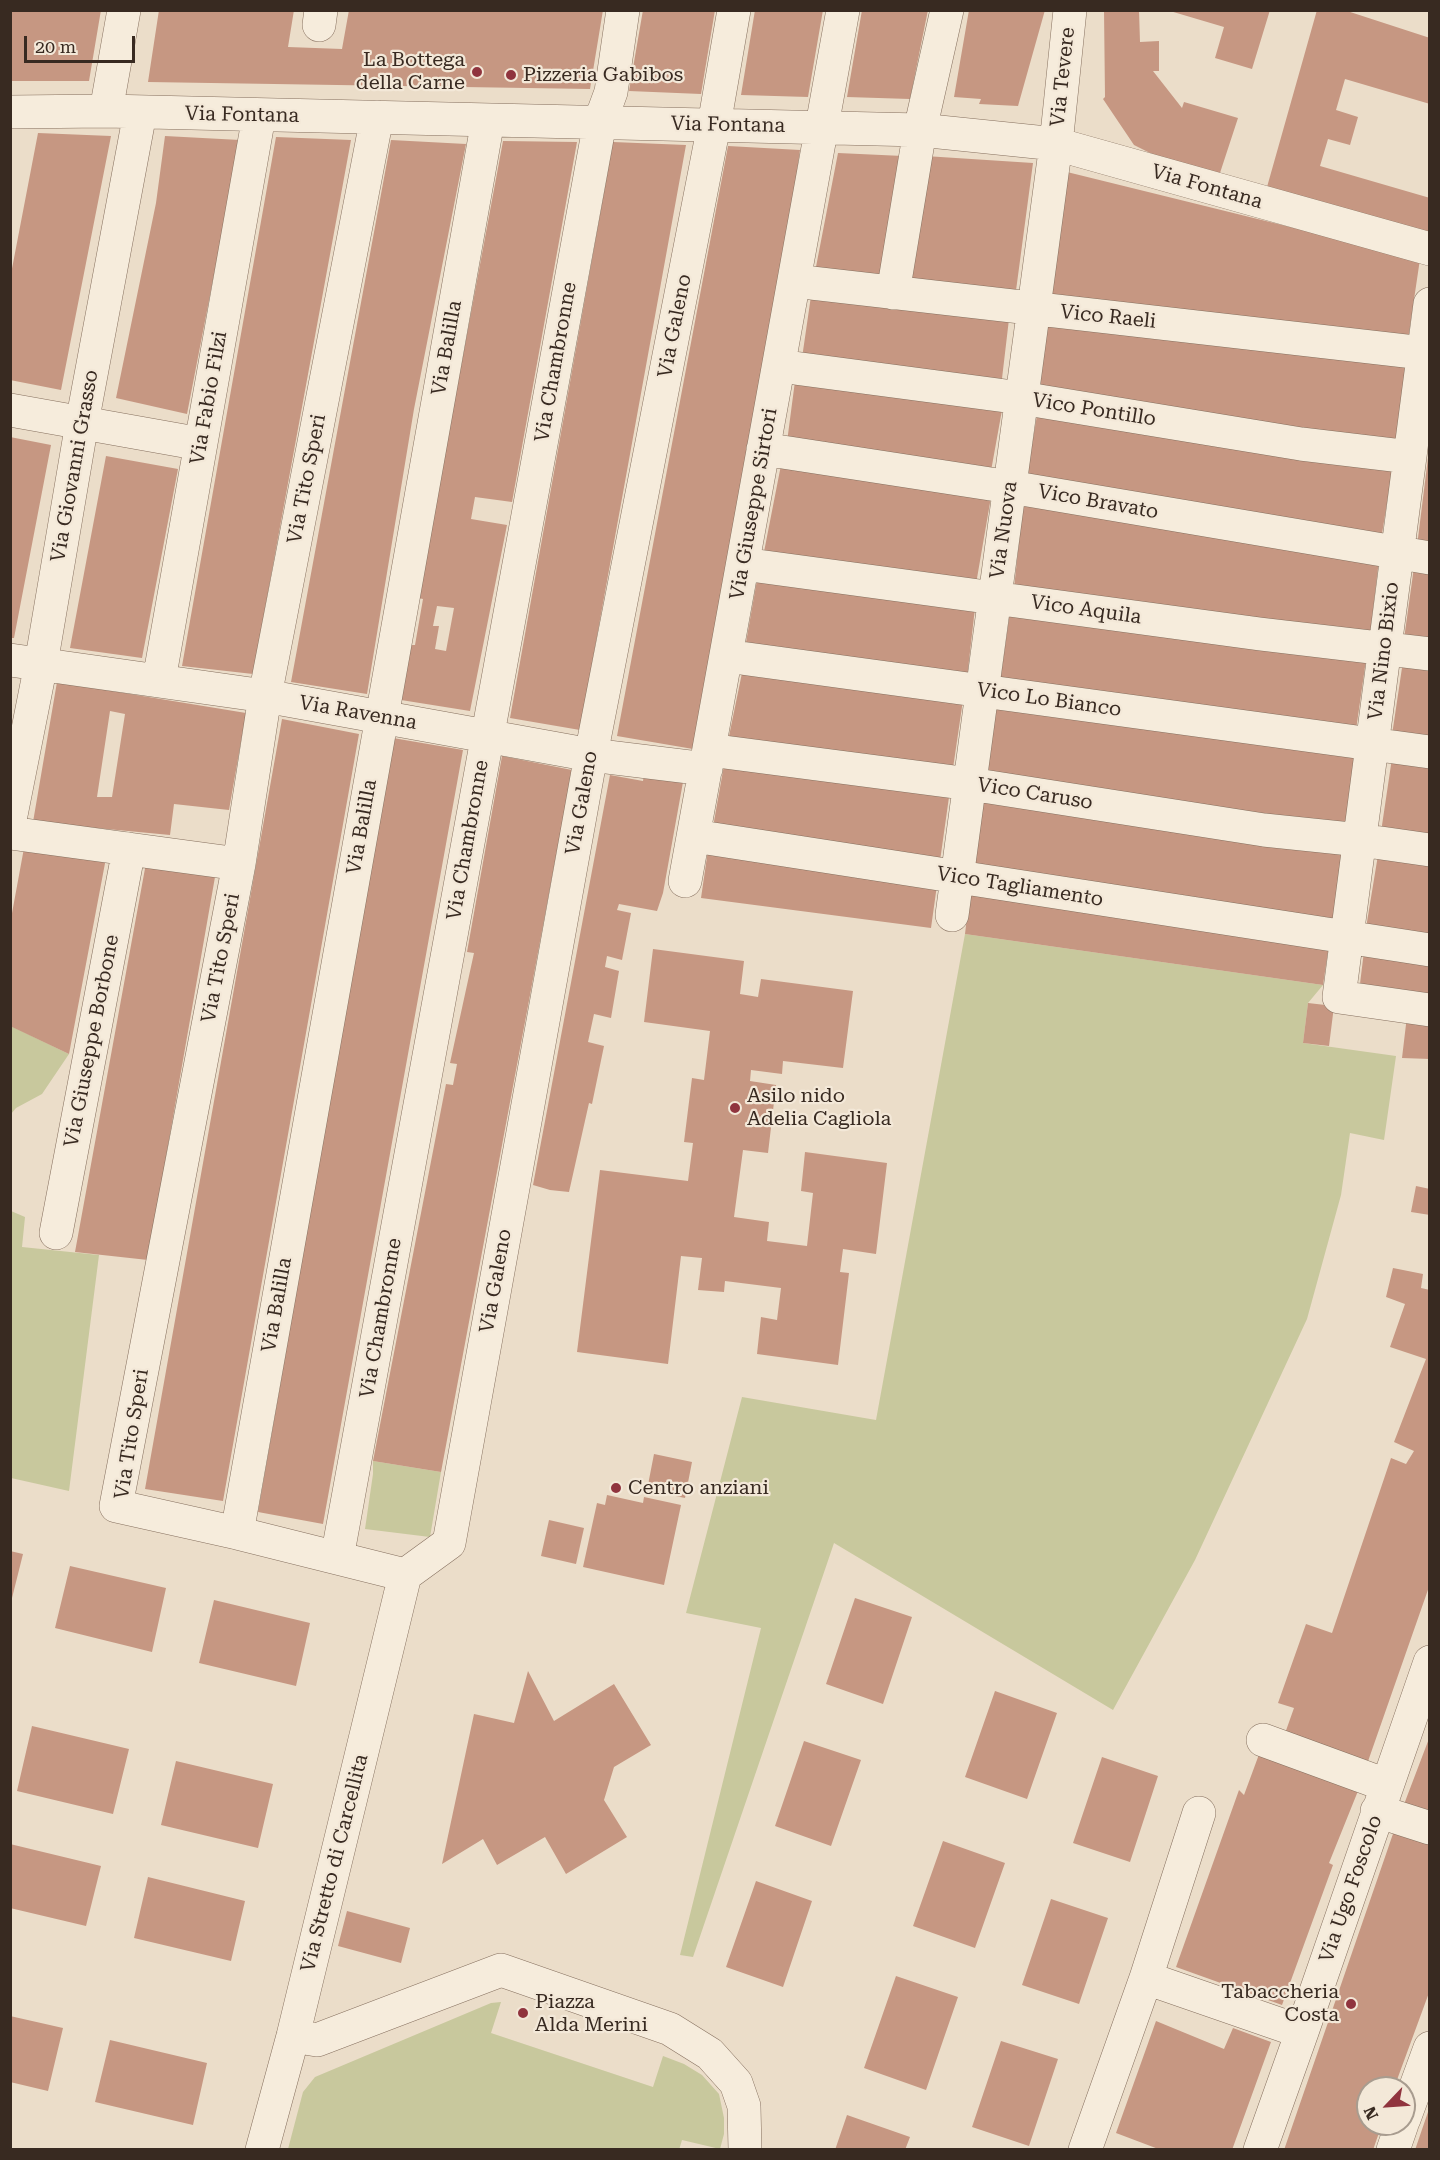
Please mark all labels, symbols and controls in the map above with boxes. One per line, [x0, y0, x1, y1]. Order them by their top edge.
scale bar [27, 24, 138, 62]
street label: Via Tevere [1046, 26, 1080, 128]
text: 20 m [35, 36, 76, 57]
place label: La Bottega della Carne [356, 48, 465, 95]
place label: Pizzeria Gabibos [523, 63, 683, 87]
marker: La Bottega della Carne [470, 65, 484, 79]
marker: Pizzeria Gabibos [504, 68, 518, 82]
street label: Via Fontana [185, 102, 299, 128]
street label: Via Fontana [671, 112, 785, 138]
street label: Via Fontana [1149, 160, 1265, 214]
street label: Via Galeno [653, 272, 697, 380]
street label: Via Chambronne [530, 280, 582, 444]
street label: Via Balilla [427, 299, 467, 397]
street label: Vico Raeli [1059, 300, 1157, 334]
street label: Via Fabio Filzi [185, 329, 233, 467]
street label: Via Giovanni Grasso [46, 368, 104, 564]
street label: Vico Pontillo [1030, 388, 1158, 432]
street label: Via Giuseppe Sirtori [725, 406, 783, 602]
street label: Via Tito Speri [283, 412, 331, 546]
street label: Via Nuova [985, 480, 1023, 580]
street label: Vico Bravato [1036, 480, 1160, 524]
street label: Via Nino Bixio [1364, 581, 1404, 721]
street label: Vico Aquila [1029, 590, 1143, 630]
street label: Vico Lo Bianco [975, 678, 1123, 722]
street label: Via Ravenna [297, 691, 419, 735]
street label: Via Galeno [561, 749, 603, 857]
street label: Via Chambronne [442, 758, 494, 922]
street label: Vico Caruso [976, 773, 1094, 815]
street label: Via Balilla [342, 778, 382, 876]
street label: Vico Tagliamento [935, 862, 1105, 912]
street label: Via Tito Speri [197, 891, 245, 1025]
street label: Via Giuseppe Borbone [60, 933, 124, 1149]
place label: Asilo nido Adelia Cagliola [747, 1084, 891, 1131]
marker: Asilo nido Adelia Cagliola [728, 1101, 742, 1115]
street label: Via Galeno [475, 1227, 517, 1335]
street label: Via Chambronne [355, 1236, 407, 1400]
street label: Via Balilla [257, 1256, 297, 1354]
street label: Via Tito Speri [110, 1367, 154, 1501]
place label: Centro anziani [628, 1476, 769, 1500]
marker: Centro anziani [609, 1481, 623, 1495]
street label: Via Stretto di Carcellita [296, 1752, 374, 1974]
street label: Via Ugo Foscolo [1315, 1812, 1387, 1966]
place label: Tabaccheria Costa [1221, 1980, 1339, 2027]
place label: Piazza Alda Merini [535, 1990, 648, 2037]
marker: Tabaccheria Costa [1344, 1997, 1358, 2011]
marker: Piazza Alda Merini [516, 2006, 530, 2020]
north arrow [1356, 2076, 1416, 2136]
text: N [1360, 2103, 1382, 2123]

